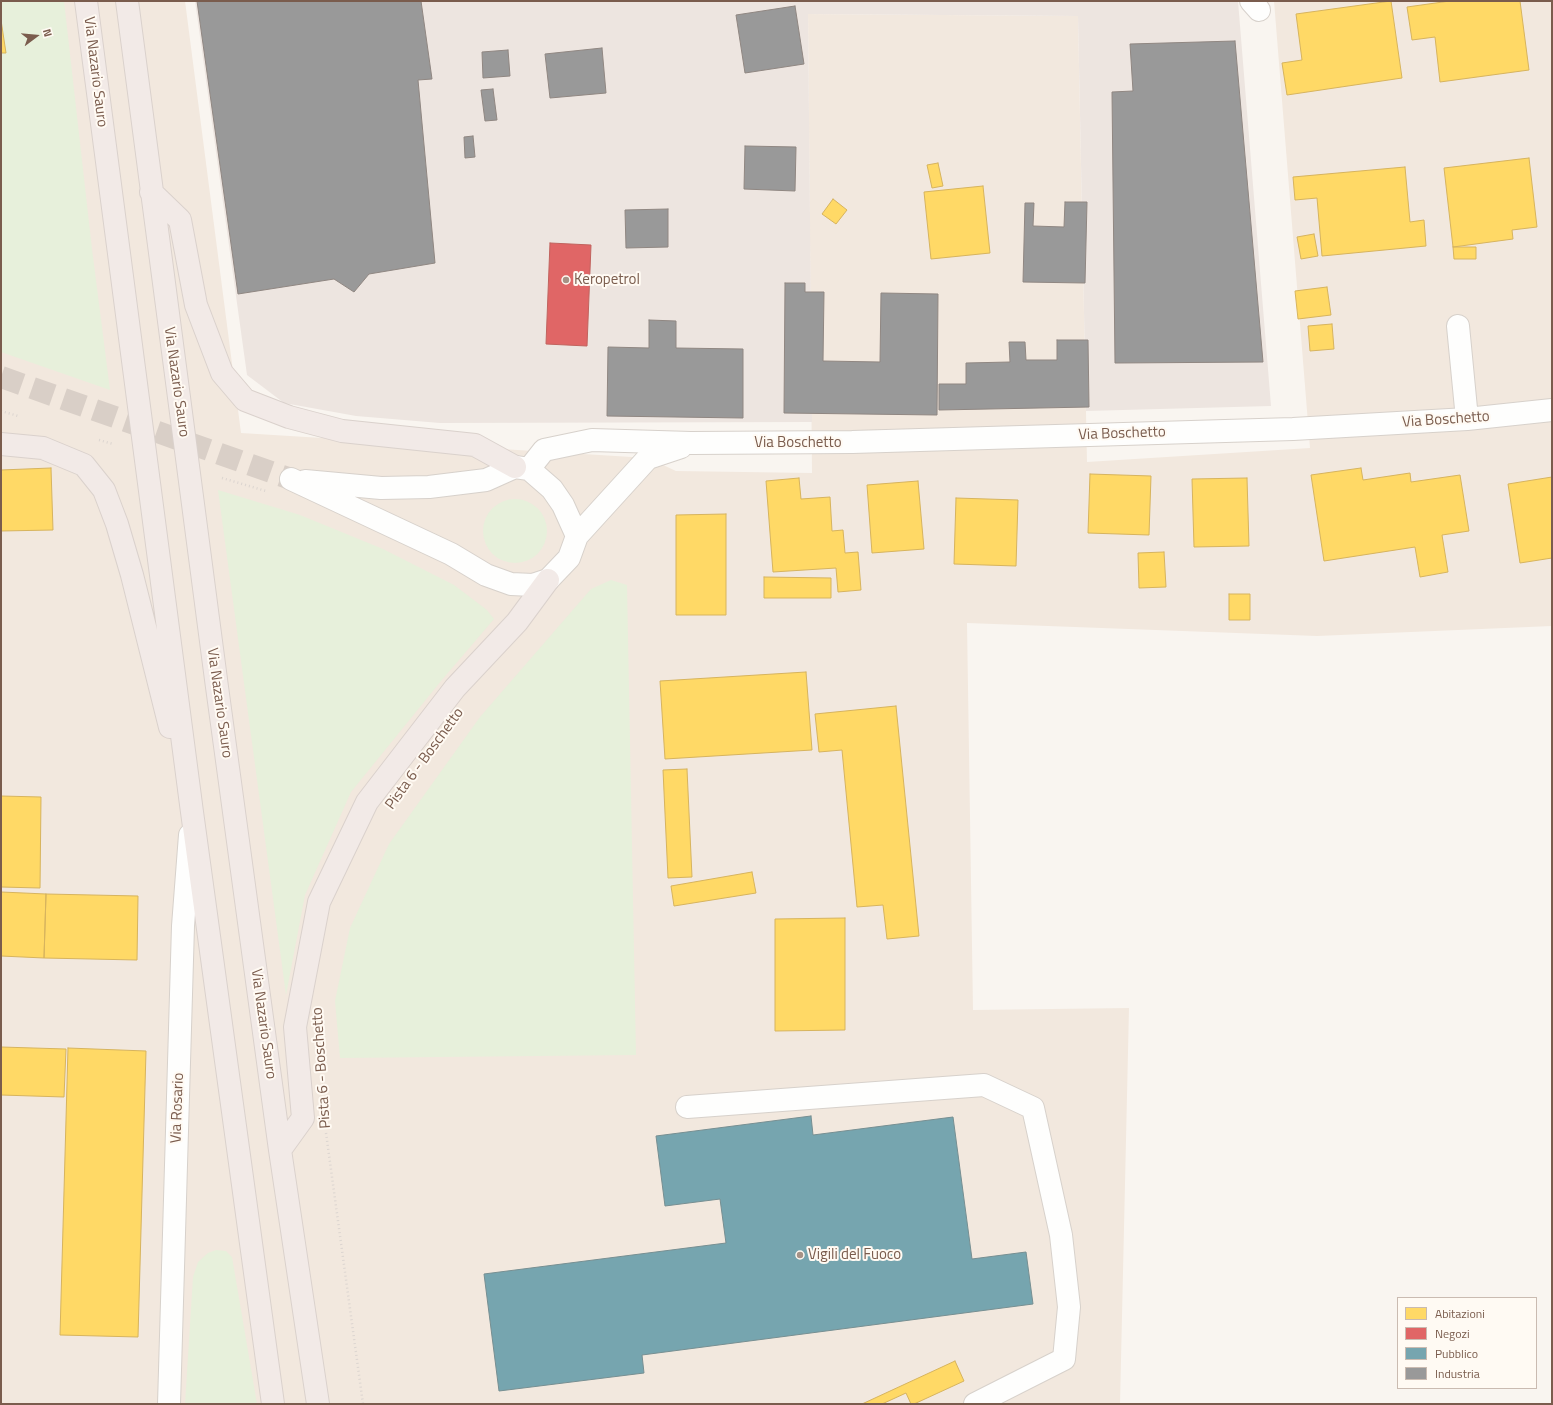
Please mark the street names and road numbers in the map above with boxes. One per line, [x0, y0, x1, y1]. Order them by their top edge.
street label: Via Nazario Sauro [79, 16, 111, 128]
street label: Via Nazario Sauro [159, 326, 193, 438]
street label: Via Boschetto [1402, 408, 1490, 432]
street label: Via Boschetto [1078, 423, 1166, 445]
street label: Via Boschetto [754, 434, 842, 452]
street label: Via Nazario Sauro [202, 647, 236, 759]
street label: Pista 6 - Boschetto [382, 705, 468, 813]
street label: Via Nazario Sauro [246, 968, 280, 1080]
street label: Pista 6 - Boschetto [309, 1007, 335, 1129]
street label: Via Rosario [168, 1072, 188, 1144]

